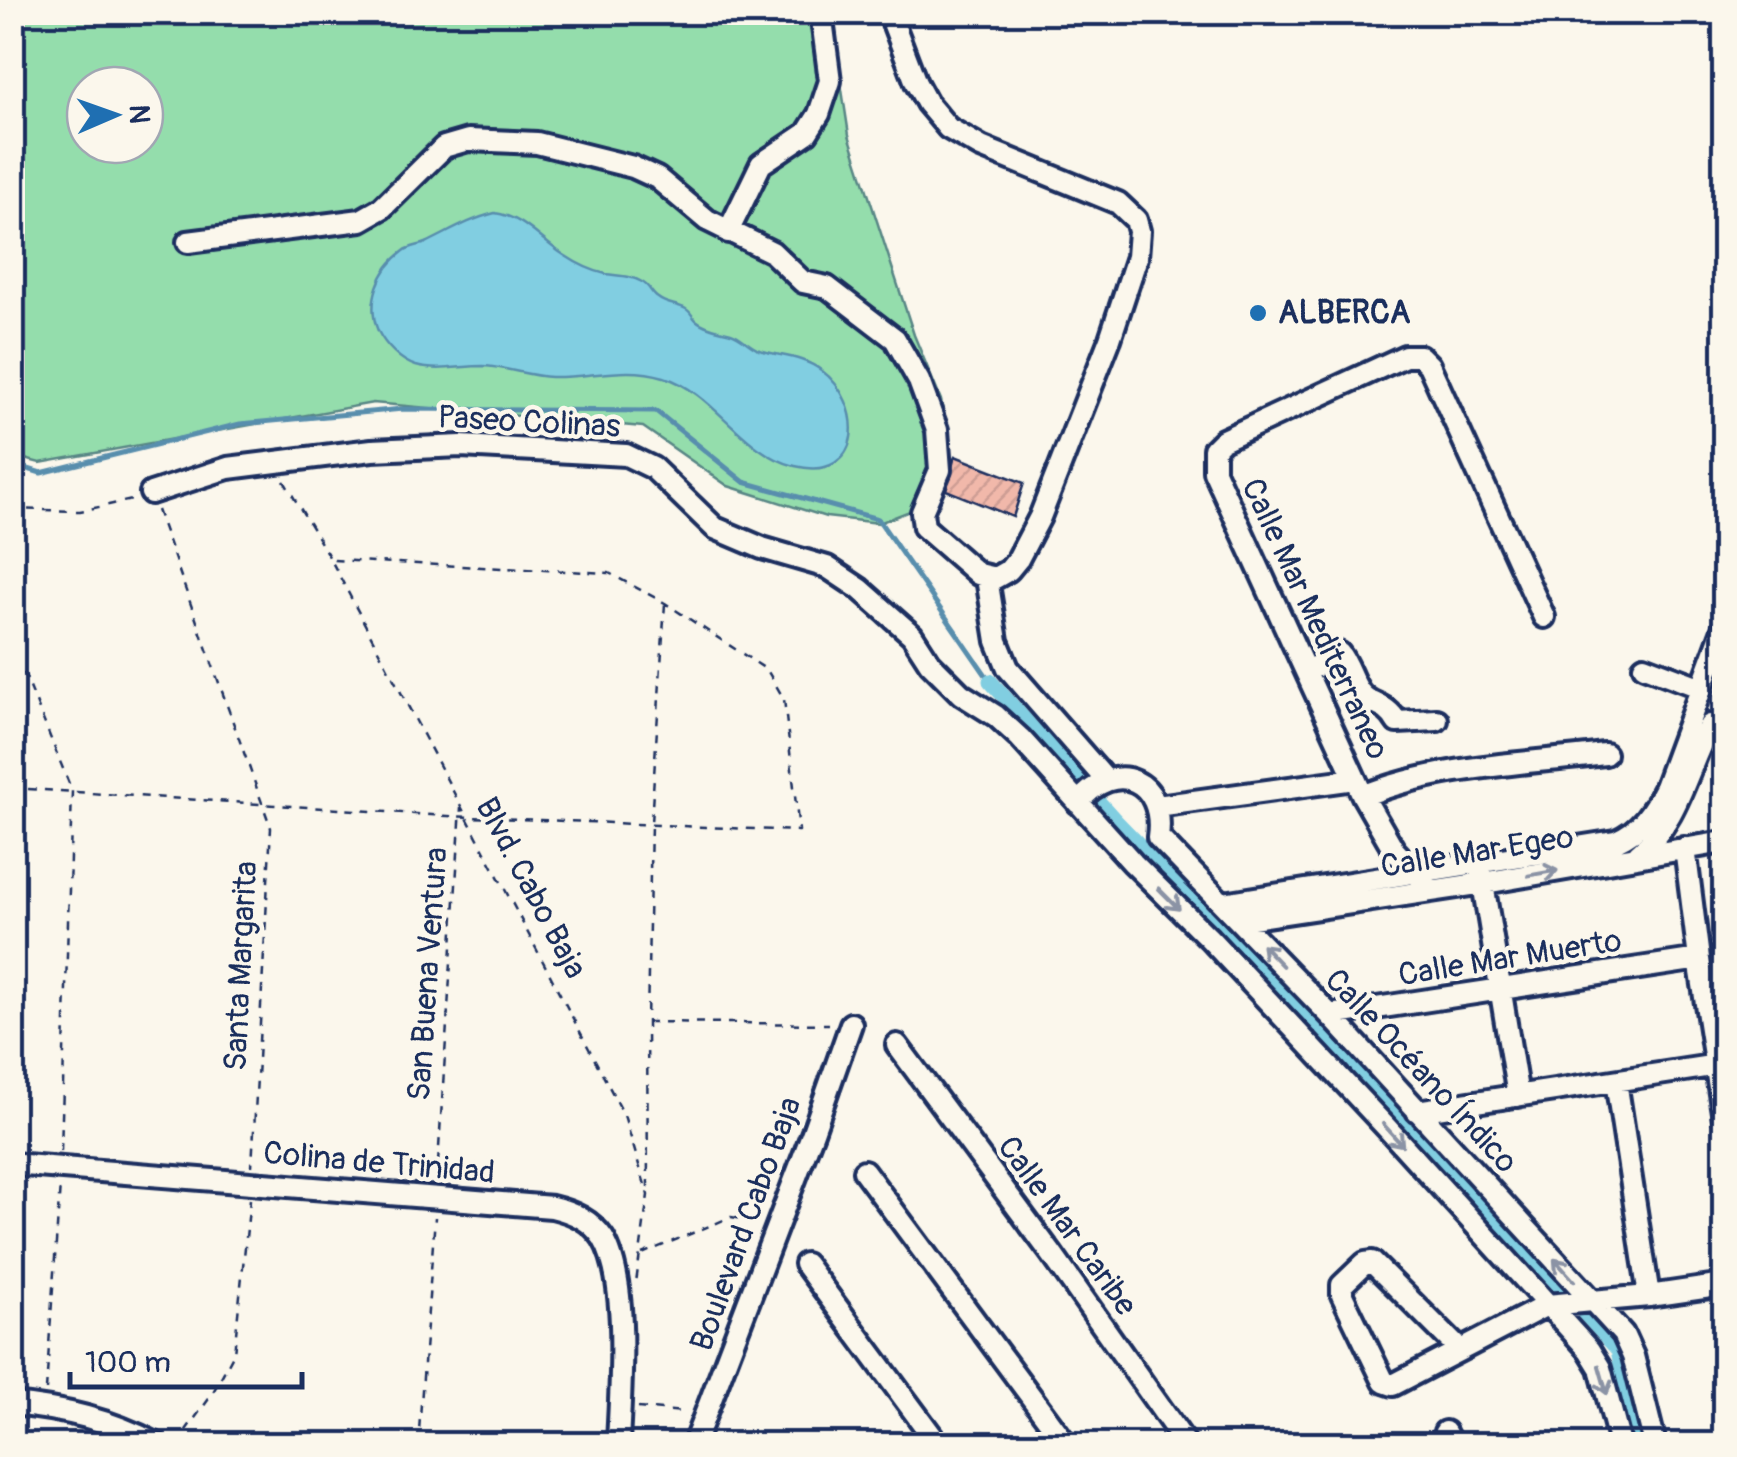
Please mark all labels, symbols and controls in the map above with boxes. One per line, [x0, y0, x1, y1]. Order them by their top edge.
north arrow [65, 65, 165, 165]
text: N [121, 104, 156, 124]
place label: ALBERCA [1278, 293, 1411, 333]
marker: ALBERCA [1247, 302, 1269, 324]
street label: Paseo Colinas [437, 397, 621, 447]
street label: Calle Mar Mediterraneo [1232, 472, 1398, 766]
street label: Blvd. Cabo Baja [467, 791, 595, 985]
street label: Calle Mar Egeo [1378, 817, 1576, 887]
street label: San Buena Ventura [399, 846, 457, 1102]
street label: Santa Margarita [216, 860, 266, 1072]
one-way arrow [1526, 863, 1558, 882]
one-way arrow [1156, 887, 1180, 911]
street label: Calle Mar Muerto [1396, 921, 1624, 995]
one-way arrow [1260, 943, 1284, 967]
street label: Calle Océano Índico [1316, 960, 1527, 1182]
street label: Boulevard Cabo Baja [682, 1092, 810, 1356]
one-way arrow [1381, 1122, 1404, 1147]
street label: Calle Mar Caribe [988, 1128, 1146, 1324]
street label: Colina de Trinidad [262, 1133, 496, 1193]
one-way arrow [1553, 1258, 1576, 1283]
scale bar [70, 1327, 302, 1389]
text: 100 m [85, 1344, 171, 1381]
one-way arrow [1595, 1364, 1613, 1395]

